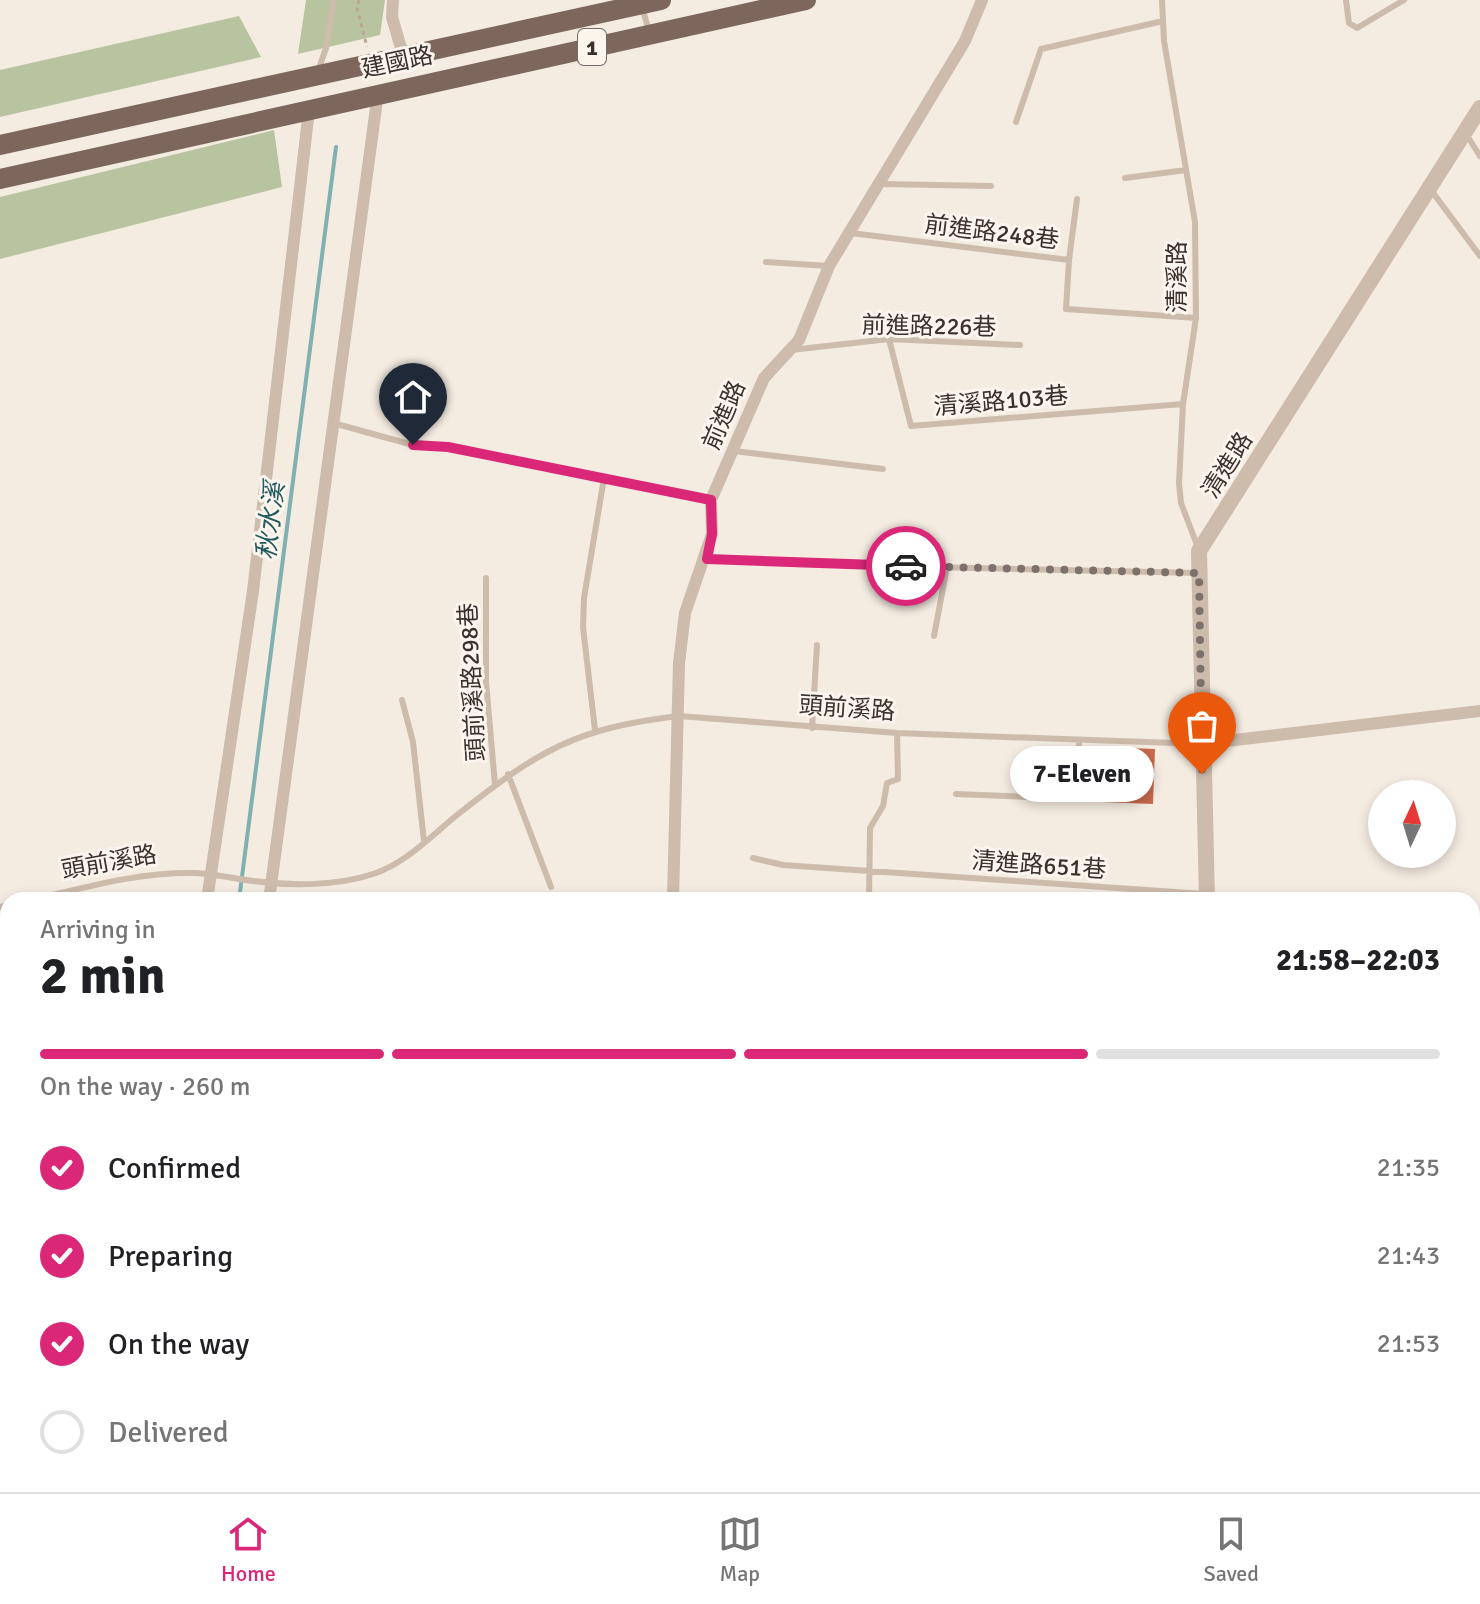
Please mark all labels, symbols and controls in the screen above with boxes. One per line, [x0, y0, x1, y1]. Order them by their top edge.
road number: 1 [578, 29, 606, 65]
street label: 建國路 [359, 40, 435, 84]
street label: 前進路248巷 [923, 209, 1061, 255]
street label: 清溪路 [1162, 241, 1192, 313]
street label: 前進路226巷 [861, 310, 997, 342]
pin [379, 363, 447, 445]
icon: home [391, 375, 435, 419]
street label: 前進路 [696, 376, 752, 454]
street label: 清溪路103巷 [933, 380, 1069, 422]
street label: 清進路 [1195, 427, 1259, 503]
water label: 秋水溪 [250, 477, 292, 562]
courier [866, 526, 946, 606]
icon: car [884, 544, 928, 588]
street label: 頭前溪路298巷 [453, 602, 491, 762]
street label: 頭前溪路 [798, 690, 896, 726]
pin [1168, 692, 1236, 774]
icon: bag [1180, 704, 1224, 748]
callout: 7-Eleven [1010, 746, 1154, 802]
text: 7-Eleven [1033, 758, 1131, 790]
north arrow [1368, 780, 1456, 868]
map controls [1368, 780, 1456, 868]
street label: 頭前溪路 [59, 839, 159, 885]
street label: 清進路651巷 [971, 845, 1107, 885]
text: Arriving in [40, 914, 156, 946]
text: 21:58–22:03 [1276, 942, 1440, 979]
text: 2 min [40, 944, 166, 1008]
text: On the way · 260 m [40, 1071, 250, 1103]
icon: check [40, 1146, 84, 1190]
text: Confirmed [108, 1150, 241, 1187]
text: 21:35 [1377, 1152, 1440, 1184]
icon: check [40, 1234, 84, 1278]
text: Preparing [108, 1238, 233, 1275]
text: 21:43 [1377, 1240, 1440, 1272]
icon: check [40, 1322, 84, 1366]
text: On the way [108, 1326, 249, 1363]
text: 21:53 [1377, 1328, 1440, 1360]
text: Delivered [108, 1414, 229, 1451]
tab: Home [221, 1512, 276, 1587]
tab: Map [718, 1512, 762, 1587]
tab: Saved [1204, 1512, 1259, 1587]

